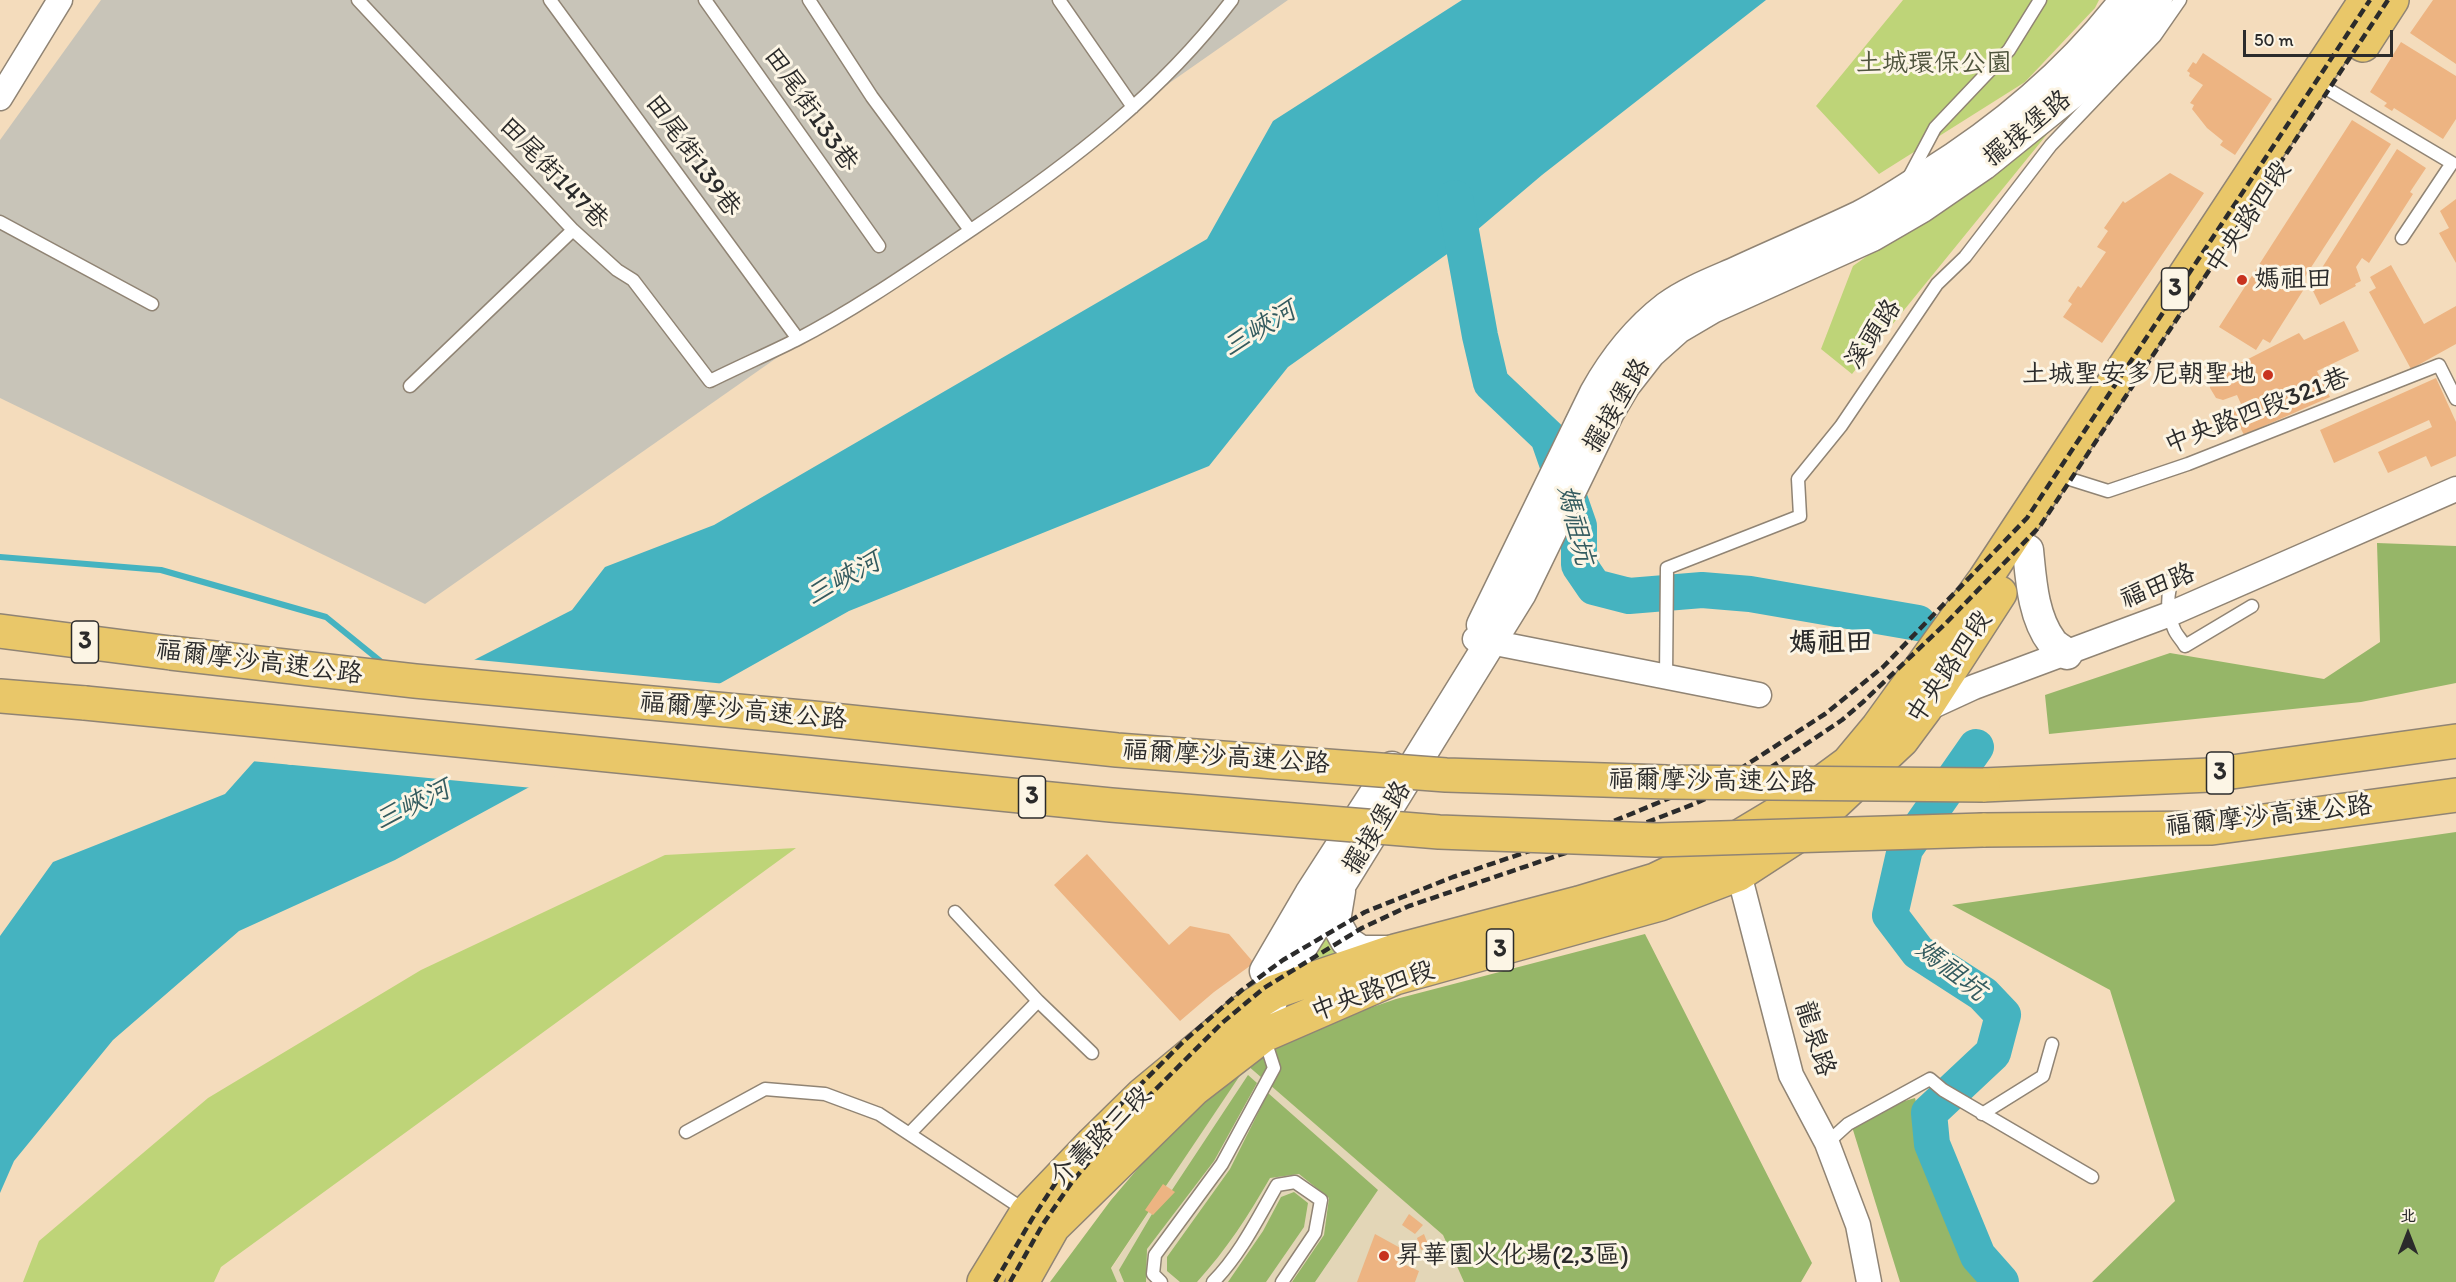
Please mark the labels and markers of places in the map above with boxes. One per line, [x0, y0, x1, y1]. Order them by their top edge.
place label: 媽祖田 [2254, 264, 2332, 296]
marker: 媽祖田 [2235, 273, 2249, 287]
place label: 土城聖安多尼朝聖地 [2022, 359, 2256, 391]
marker: 土城聖安多尼朝聖地 [2261, 368, 2275, 382]
place label: 昇華園火化場(2,3區) [1396, 1240, 1629, 1272]
marker: 昇華園火化場(2,3區) [1377, 1249, 1391, 1263]

